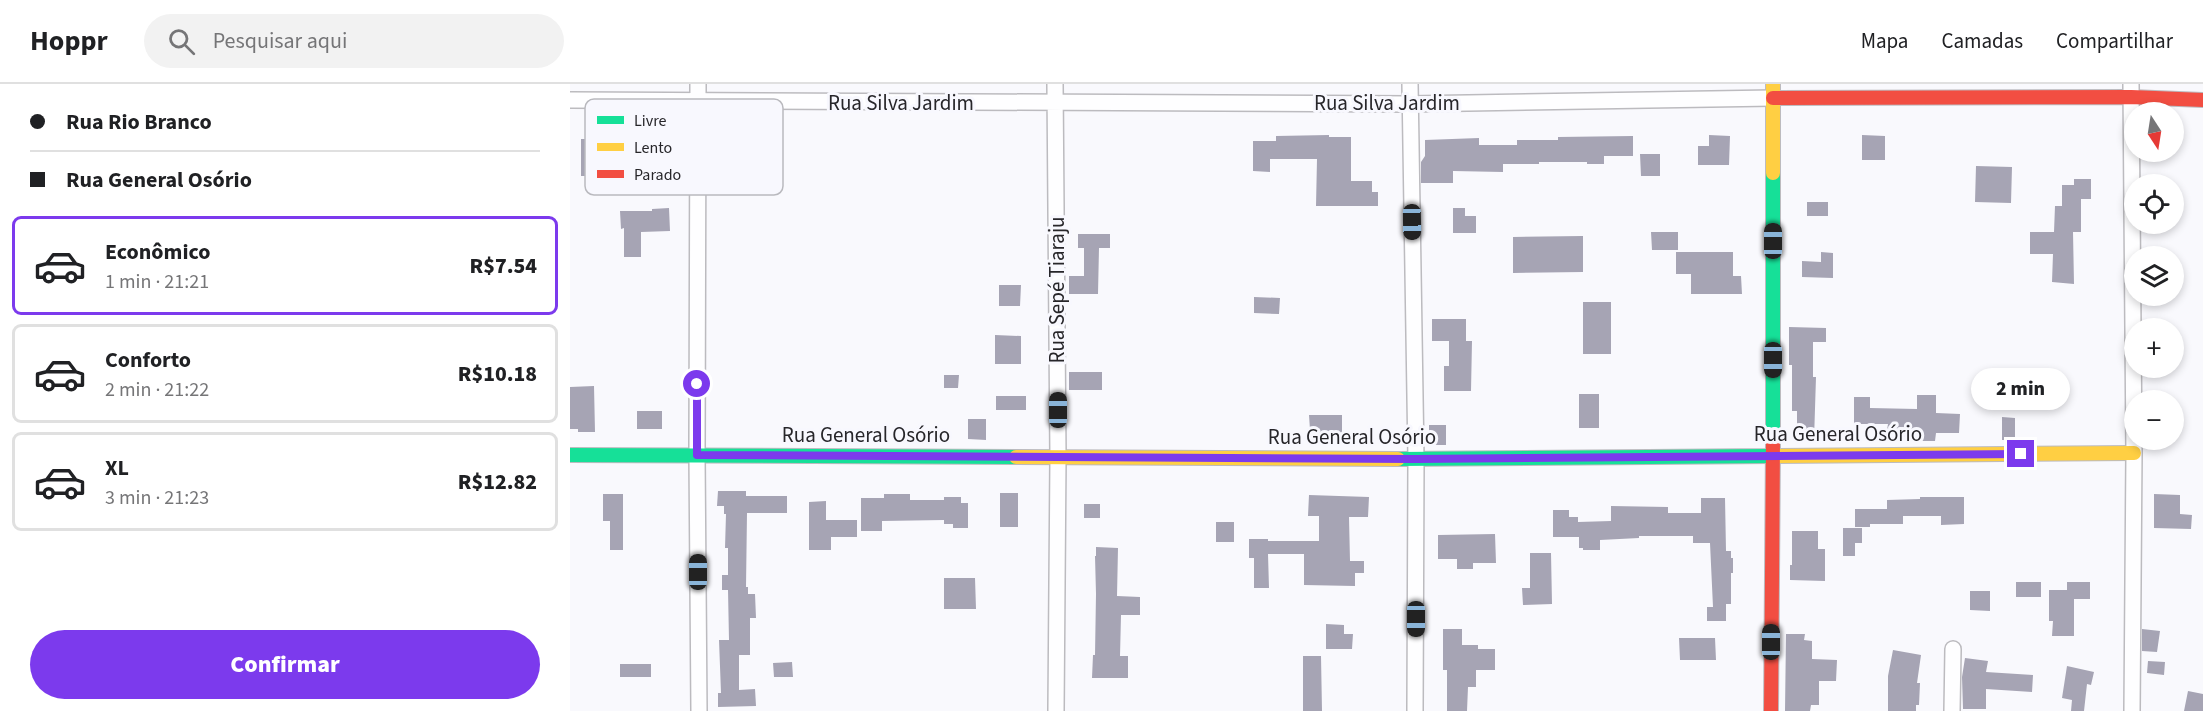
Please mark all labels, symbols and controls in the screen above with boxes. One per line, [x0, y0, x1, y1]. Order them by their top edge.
search box [144, 14, 564, 68]
text: Hoppr [30, 21, 108, 61]
icon: search [165, 25, 198, 58]
text: Pesquisar aqui [213, 25, 347, 57]
text: Mapa [1861, 26, 1908, 56]
text: Camadas [1941, 26, 2023, 56]
text: Compartilhar [2056, 26, 2173, 56]
street label: Rua Silva Jardim [828, 88, 974, 118]
street label: Rua Silva Jardim [1314, 88, 1460, 118]
legend [585, 99, 783, 195]
north arrow [2124, 102, 2184, 162]
map controls [2124, 102, 2184, 450]
text: Rua Rio Branco [66, 106, 212, 138]
text: Livre [634, 110, 667, 132]
text: Lento [634, 137, 672, 159]
text: Rua General Osório [66, 164, 252, 196]
text: Parado [634, 164, 681, 186]
button: locate [2124, 174, 2184, 234]
car [1403, 204, 1421, 240]
street label: Rua Sepé Tiaraju [1042, 216, 1072, 364]
car [1764, 223, 1782, 259]
text: Econômico [105, 236, 210, 268]
icon: car [33, 239, 87, 293]
button: layers [2124, 246, 2184, 306]
text: R$7.54 [470, 250, 537, 282]
text: 1 min · 21:21 [105, 268, 209, 296]
button: + [2124, 318, 2184, 378]
car [1764, 342, 1782, 378]
text: Conforto [105, 344, 191, 376]
icon: car [33, 347, 87, 401]
text: R$10.18 [458, 358, 537, 390]
callout: 2 min [1972, 367, 2070, 409]
route start [683, 370, 710, 397]
text: 2 min [1996, 375, 2045, 403]
text: 2 min · 21:22 [105, 376, 209, 404]
button: − [2124, 390, 2184, 450]
car [1049, 392, 1067, 428]
street label: Rua General Osório [1754, 419, 1922, 449]
street label: Rua General Osório [782, 420, 950, 450]
street label: Rua General Osório [1268, 422, 1436, 452]
route end [2007, 440, 2034, 467]
text: XL [105, 452, 129, 484]
icon: car [33, 455, 87, 509]
text: R$12.82 [458, 466, 537, 498]
text: 3 min · 21:23 [105, 484, 209, 512]
car [689, 554, 707, 590]
car [1407, 601, 1425, 637]
car [1762, 624, 1780, 660]
button: Confirmar [30, 630, 540, 699]

